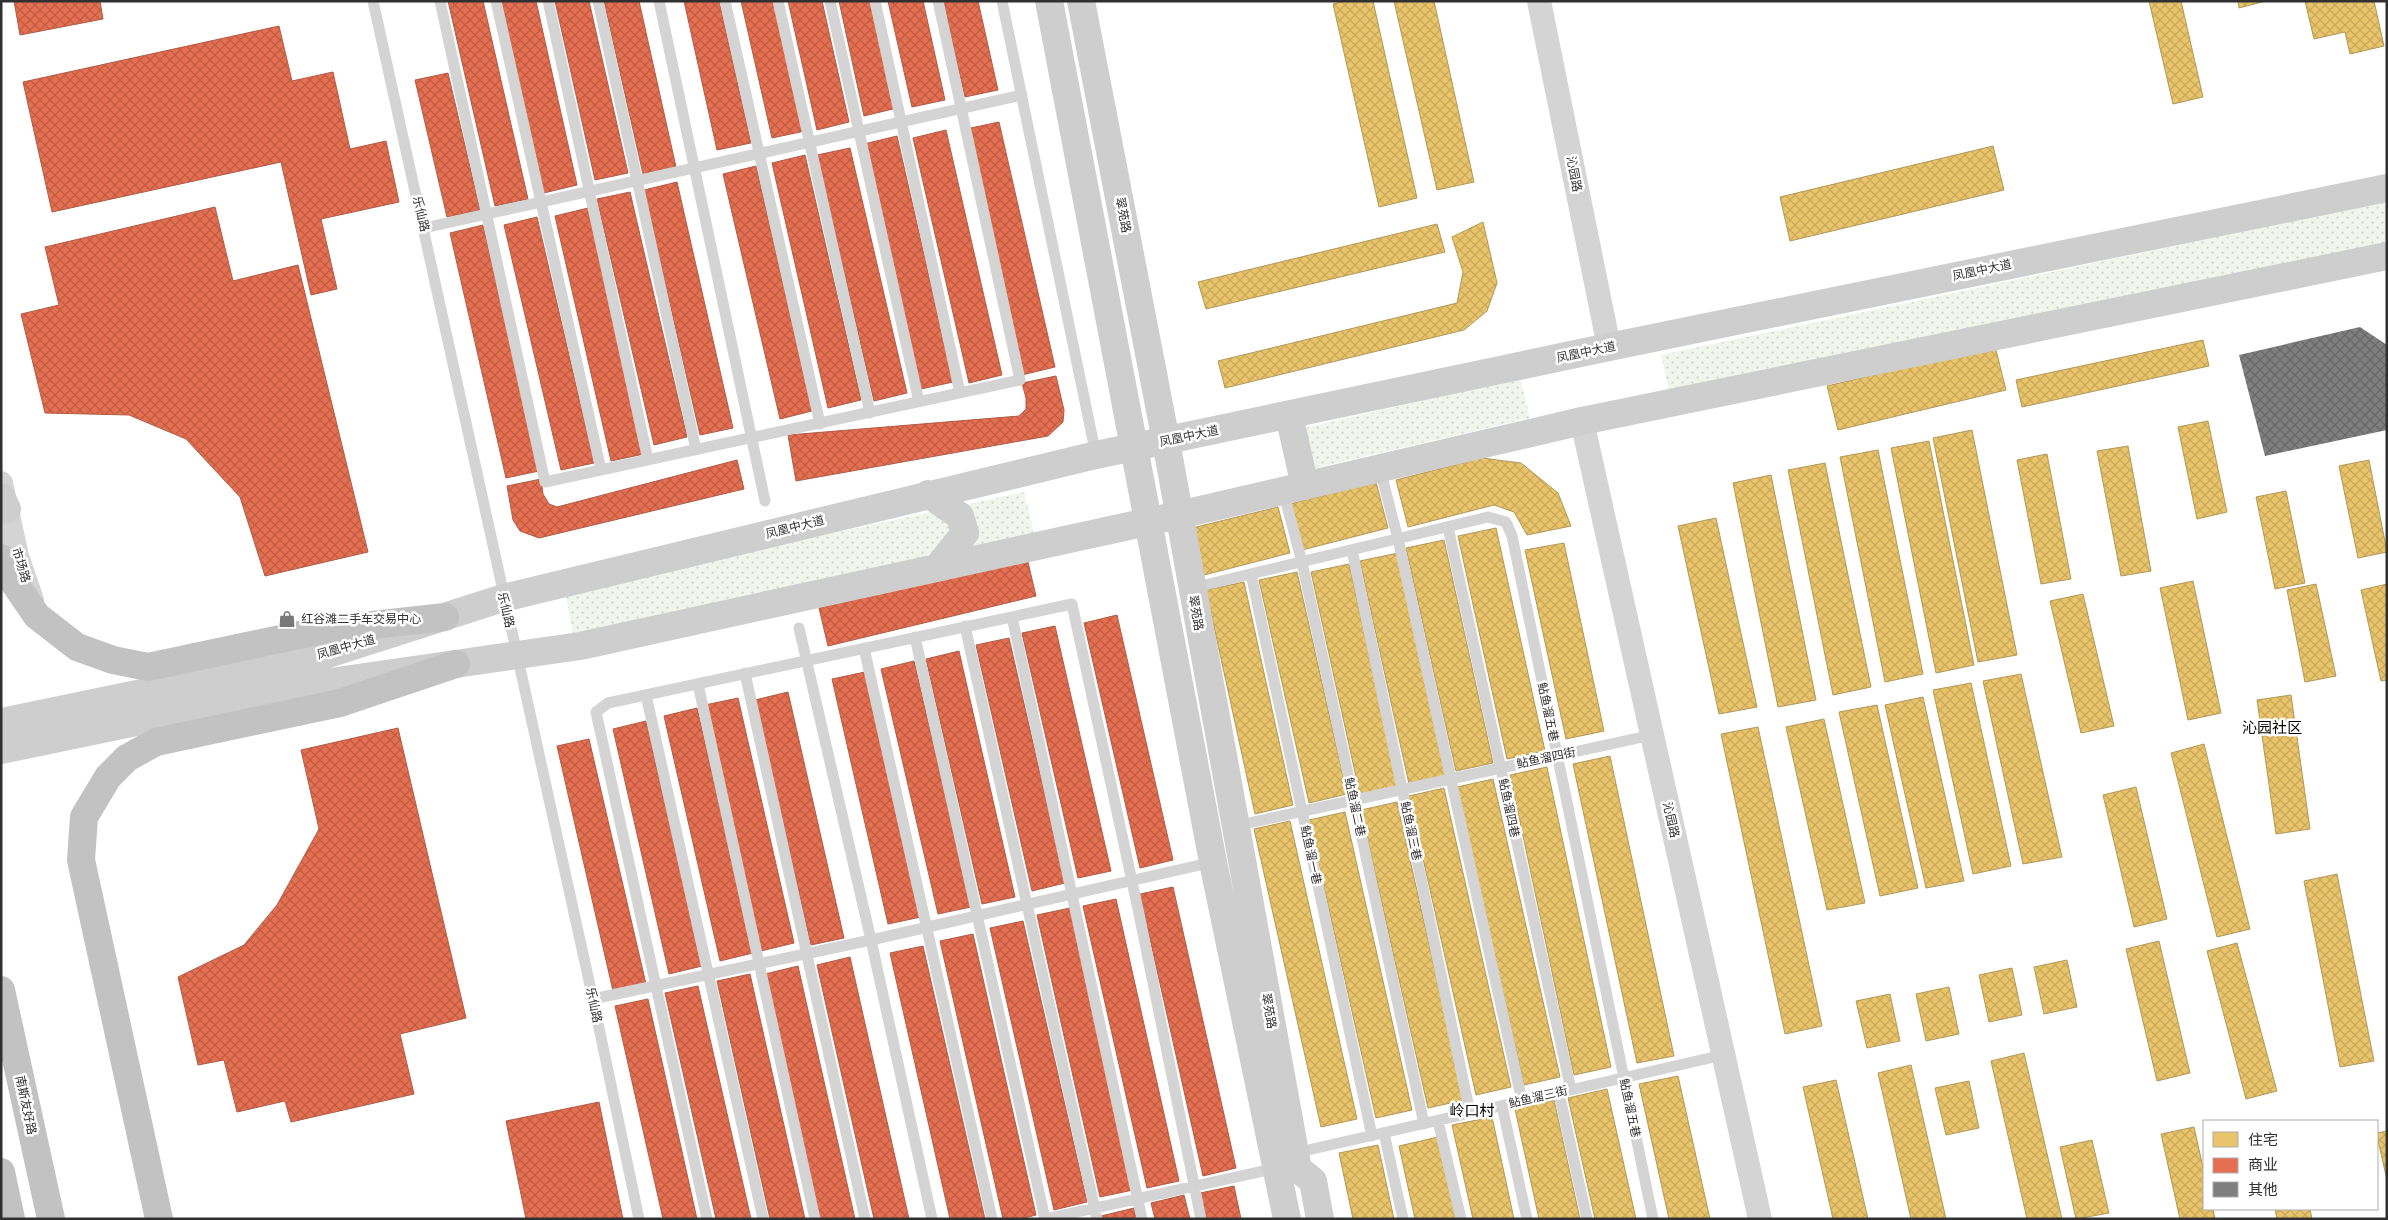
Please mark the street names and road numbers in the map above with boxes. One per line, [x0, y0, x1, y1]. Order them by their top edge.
street label: 沁园路 [1564, 155, 1584, 193]
street label: 乐仙路 [410, 195, 432, 233]
street label: 翠苑路 [1113, 196, 1133, 234]
street label: 凤凰中大道 [1951, 257, 2013, 283]
street label: 凤凰中大道 [1555, 339, 1617, 365]
street label: 凤凰中大道 [1158, 423, 1220, 449]
street label: 凤凰中大道 [764, 513, 826, 541]
street label: 市场路 [9, 546, 33, 584]
street label: 乐仙路 [495, 591, 517, 629]
street label: 翠苑路 [1186, 594, 1206, 632]
street label: 凤凰中大道 [315, 632, 377, 662]
street label: 鲇鱼溜五巷 [1535, 681, 1561, 743]
street label: 鲇鱼溜四街 [1515, 745, 1577, 771]
street label: 鲇鱼溜二巷 [1342, 776, 1368, 838]
street label: 鲇鱼溜四巷 [1496, 777, 1522, 839]
street label: 鲇鱼溜三巷 [1398, 800, 1424, 862]
street label: 沁园路 [1660, 801, 1682, 839]
street label: 鲇鱼溜一巷 [1298, 824, 1324, 886]
street label: 乐仙路 [583, 986, 605, 1024]
street label: 翠苑路 [1259, 992, 1279, 1030]
street label: 南斯友好路 [13, 1074, 39, 1136]
street label: 鲇鱼溜五巷 [1617, 1077, 1643, 1139]
street label: 鲇鱼溜三街 [1507, 1083, 1569, 1111]

